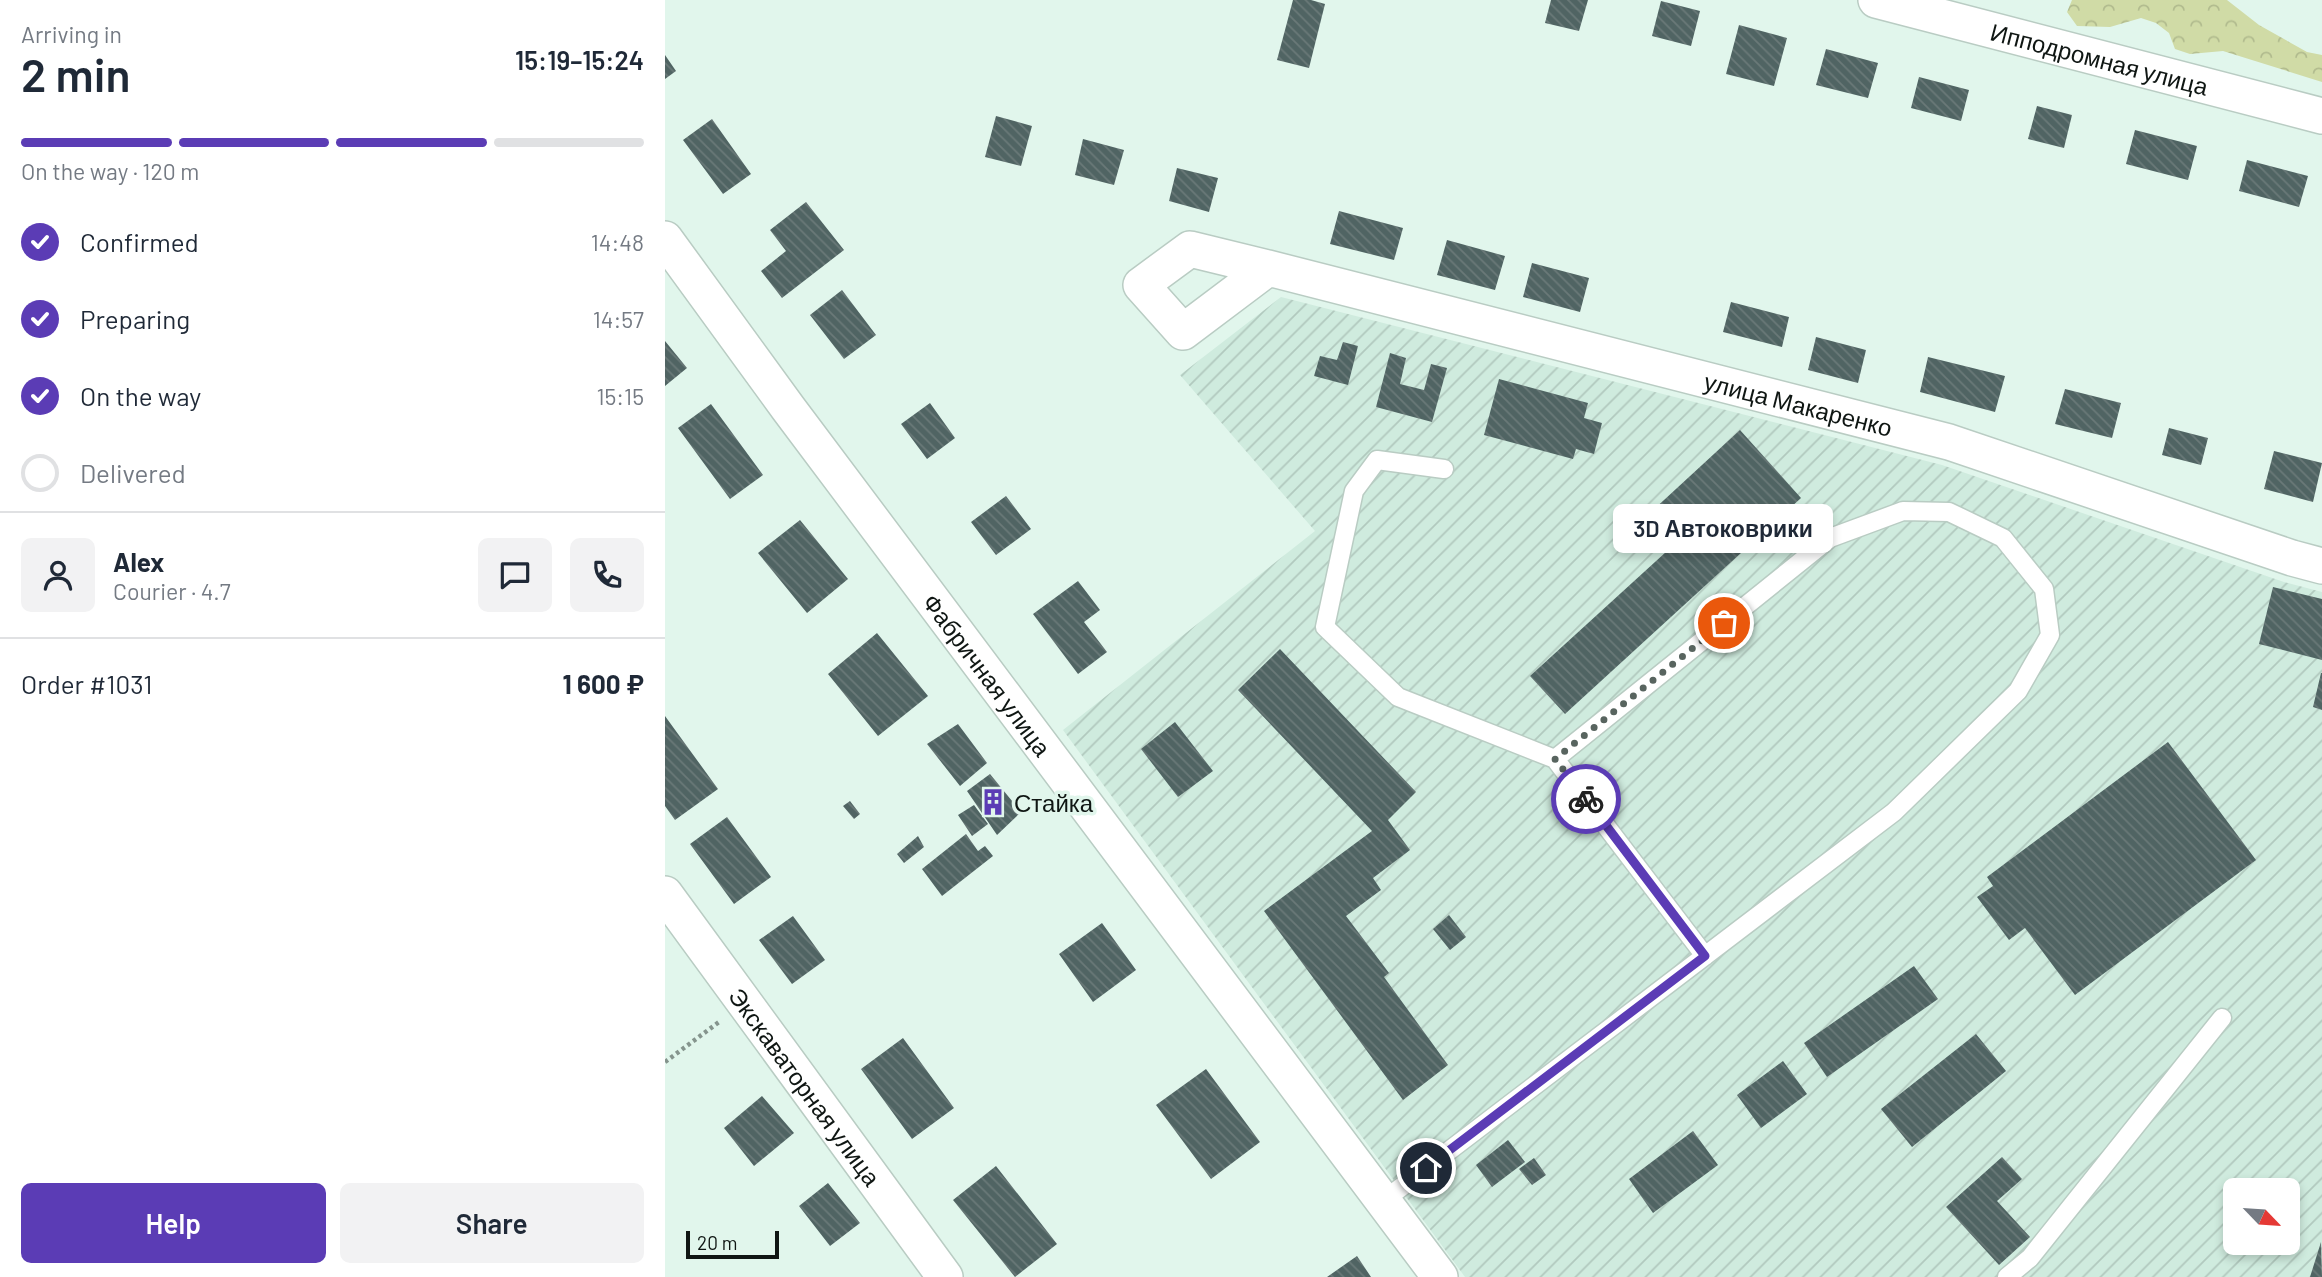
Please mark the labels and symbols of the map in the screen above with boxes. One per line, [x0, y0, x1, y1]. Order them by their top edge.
street label: Ипподромная улица [1988, 16, 2212, 101]
street label: улица Макаренко [1701, 366, 1896, 441]
callout: 3D Автоковрики [1614, 504, 1834, 553]
street label: Фабричная улица [918, 588, 1058, 762]
pin [1694, 593, 1754, 653]
courier [1551, 764, 1621, 834]
building icon: Стайка [978, 787, 1008, 817]
place label: Стайка [1014, 788, 1094, 817]
street label: Экскаваторная улица [724, 982, 888, 1191]
pin [1396, 1138, 1456, 1198]
north arrow [2223, 1178, 2299, 1255]
scale bar [686, 1228, 779, 1260]

